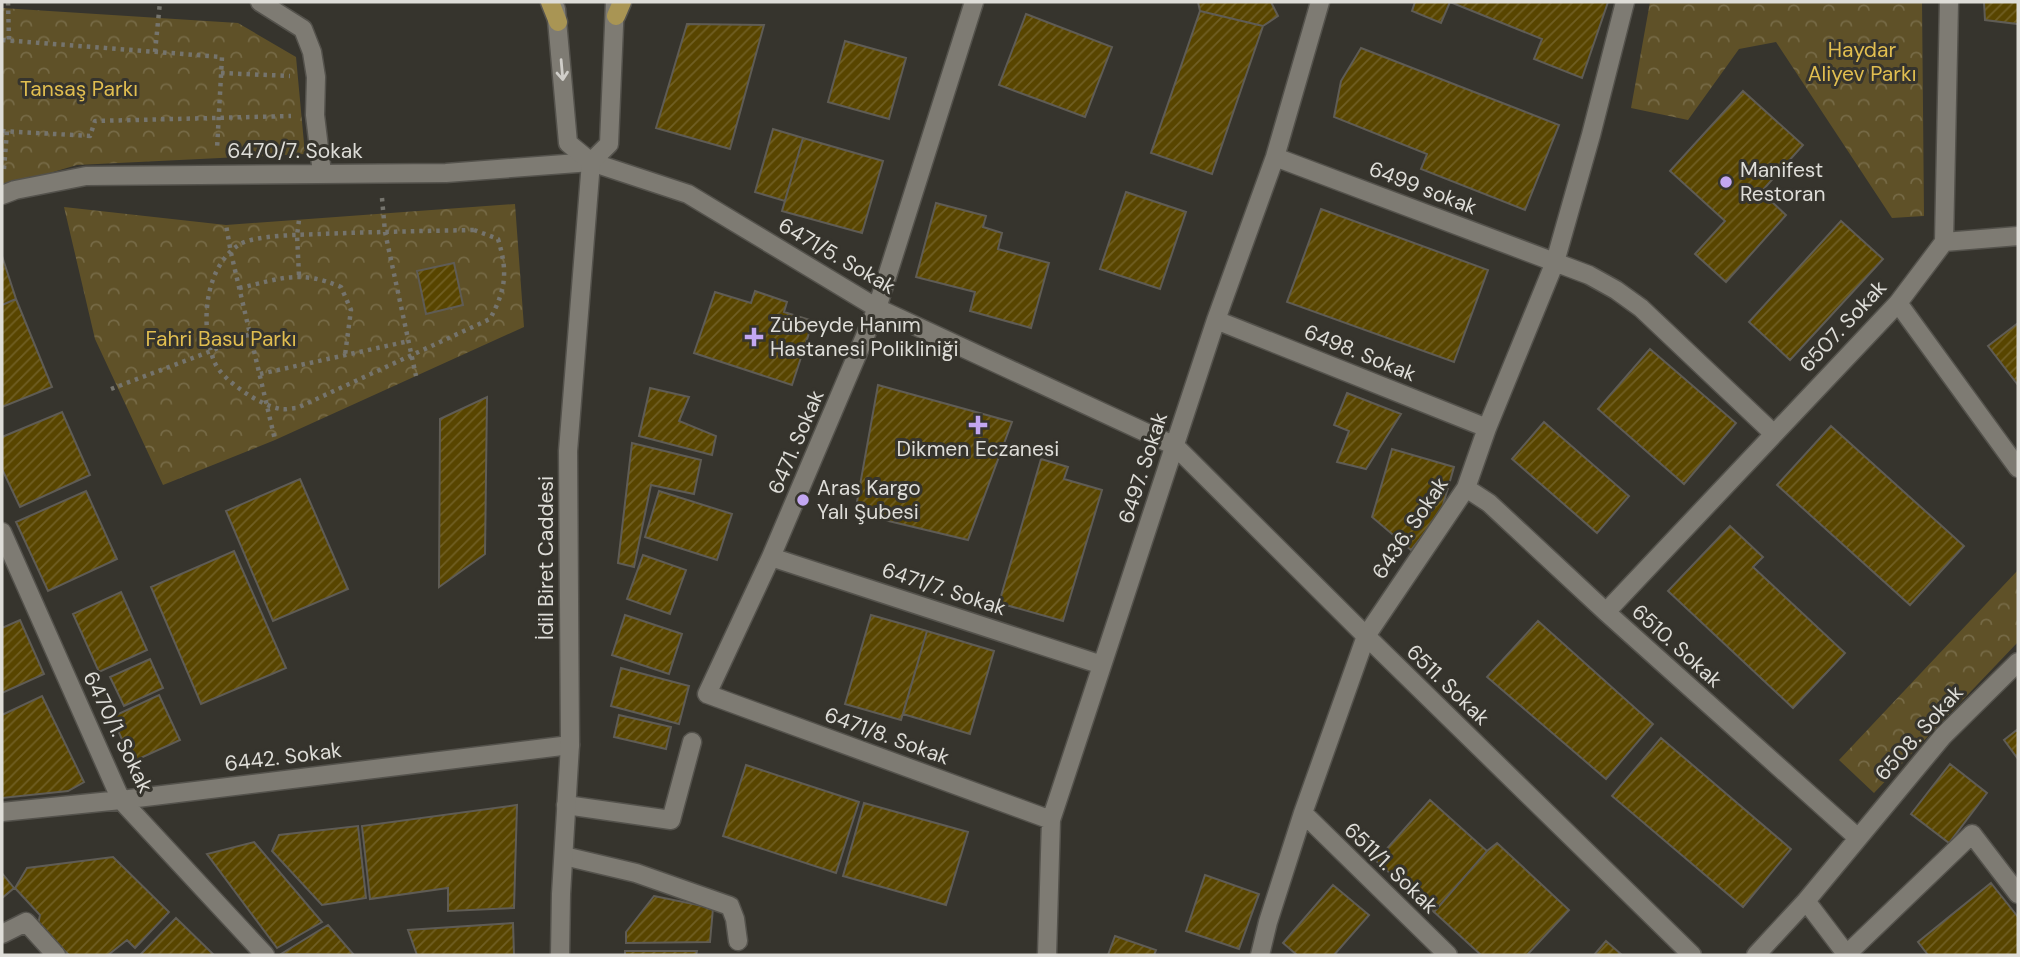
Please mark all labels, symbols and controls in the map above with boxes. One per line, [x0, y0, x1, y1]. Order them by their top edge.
park label: Haydar Aliyev Parkı [1808, 36, 1916, 88]
one-way arrow [556, 58, 569, 81]
park label: Tansaş Parkı [20, 75, 138, 103]
street label: 6470/7. Sokak [227, 137, 363, 165]
street label: 6499 sokak [1365, 155, 1481, 222]
place label: Manifest Restoran [1740, 156, 1826, 208]
marker: Manifest Restoran [1718, 174, 1734, 190]
street label: 6471/5. Sokak [773, 211, 901, 301]
street label: 6507. Sokak [1793, 274, 1893, 378]
place label: Zübeyde Hanım Hastanesi Polikliniği [770, 311, 959, 363]
street label: 6498. Sokak [1300, 318, 1421, 388]
park label: Fahri Basu Parkı [146, 325, 296, 353]
marker: Zübeyde Hanım Hastanesi Polikliniği [744, 327, 764, 347]
street label: 6471. Sokak [761, 385, 831, 498]
street label: 6497. Sokak [1112, 408, 1174, 527]
marker: Dikmen Eczanesi [970, 417, 986, 433]
place label: Dikmen Eczanesi [897, 435, 1059, 463]
street label: 6436. Sokak [1366, 471, 1455, 585]
place label: Aras Kargo Yalı Şubesi [817, 474, 921, 526]
street label: İdil Biret Caddesi [532, 476, 560, 640]
marker: Aras Kargo Yalı Şubesi [795, 492, 811, 508]
street label: 6471/7. Sokak [878, 556, 1010, 622]
street label: 6510. Sokak [1626, 598, 1728, 694]
street label: 6511. Sokak [1400, 638, 1496, 732]
street label: 6470/1. Sokak [76, 667, 160, 798]
street label: 6508. Sokak [1869, 679, 1970, 787]
street label: 6471/8. Sokak [821, 700, 954, 772]
street label: 6442. Sokak [223, 736, 344, 778]
street label: 6511/1. Sokak [1338, 816, 1444, 920]

